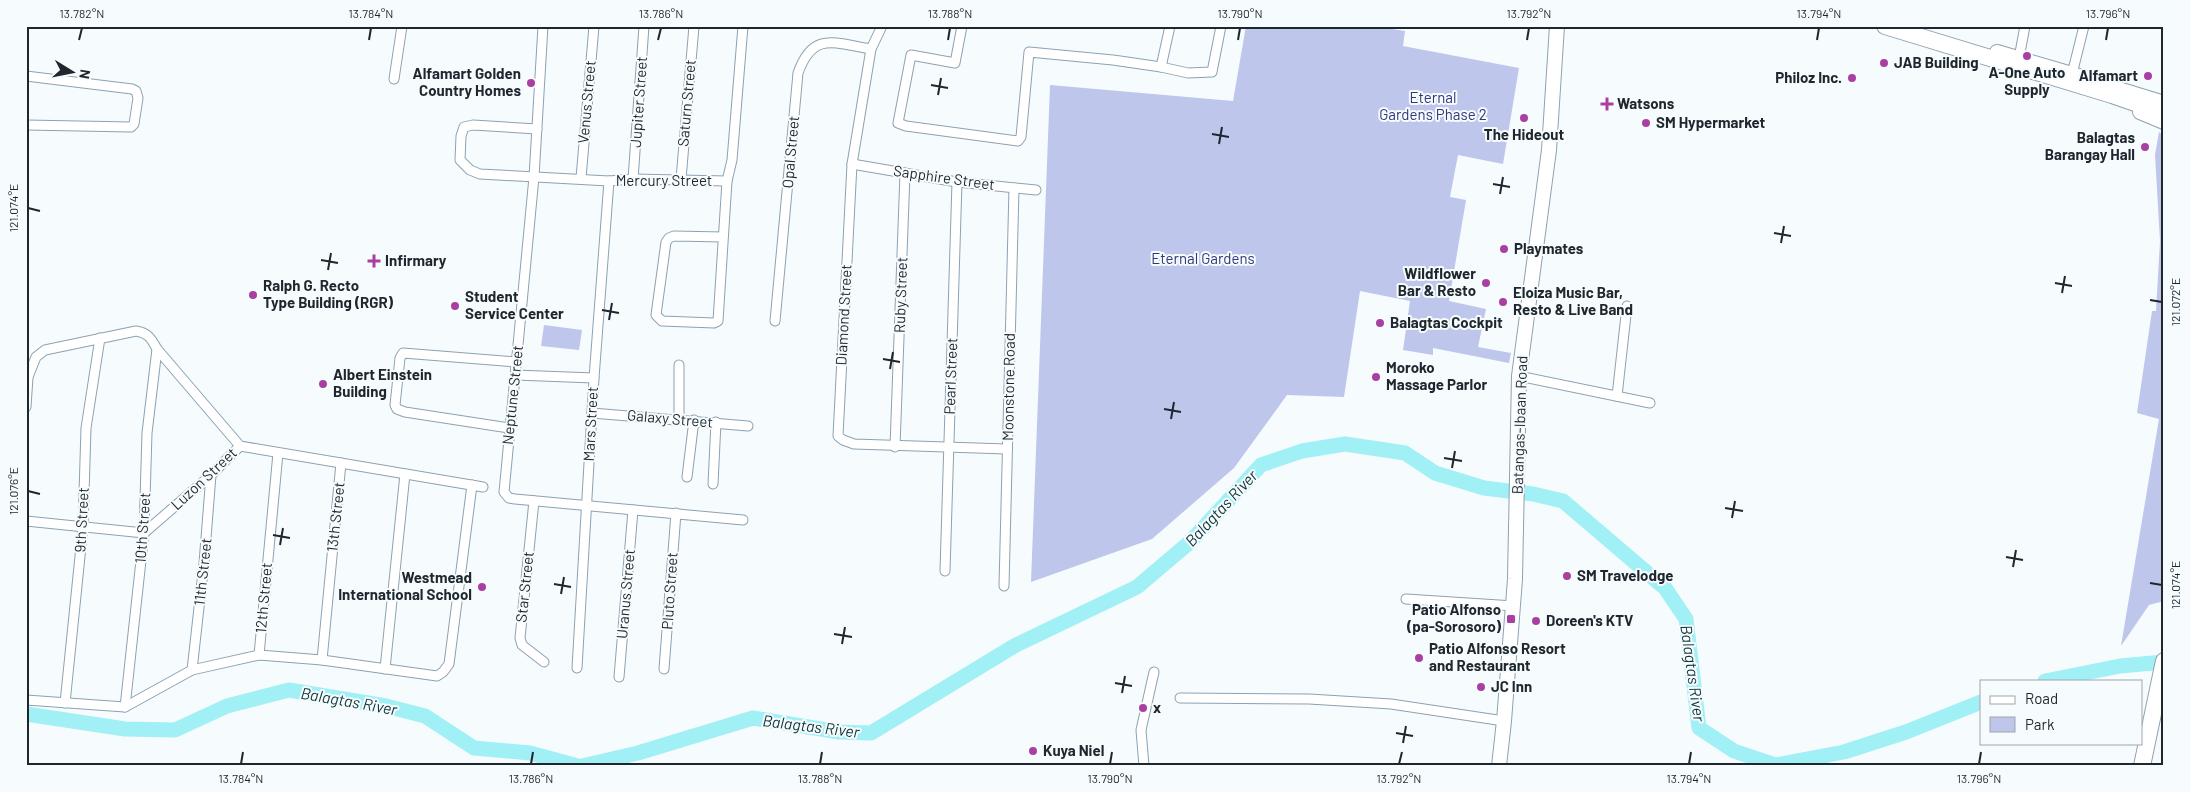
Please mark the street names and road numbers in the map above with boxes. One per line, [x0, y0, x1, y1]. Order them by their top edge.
street label: Jupiter Street [626, 56, 650, 148]
street label: Saturn Street [673, 59, 699, 147]
street label: Venus Street [573, 60, 599, 144]
street label: Opal Street [778, 115, 802, 189]
street label: Sapphire Street [892, 161, 996, 193]
street label: Mercury Street [616, 171, 712, 189]
street label: Ruby Street [890, 257, 910, 333]
street label: Diamond Street [831, 264, 855, 366]
street label: Moonstone Road [998, 333, 1018, 441]
street label: Pearl Street [940, 337, 960, 415]
street label: Neptune Street [498, 344, 526, 445]
street label: Batangas-Ibaan Road [1508, 355, 1530, 495]
street label: Mars Street [579, 386, 601, 462]
street label: Galaxy Street [627, 405, 714, 431]
street label: Luzon Street [167, 443, 240, 513]
street label: 13th Street [322, 481, 348, 553]
street label: 9th Street [70, 487, 92, 553]
street label: 10th Street [131, 492, 153, 564]
street label: 11th Street [189, 537, 215, 607]
street label: Uranus Street [612, 548, 638, 640]
street label: Star Street [511, 551, 537, 623]
street label: Pluto Street [657, 552, 681, 630]
street label: 12th Street [251, 562, 275, 634]

